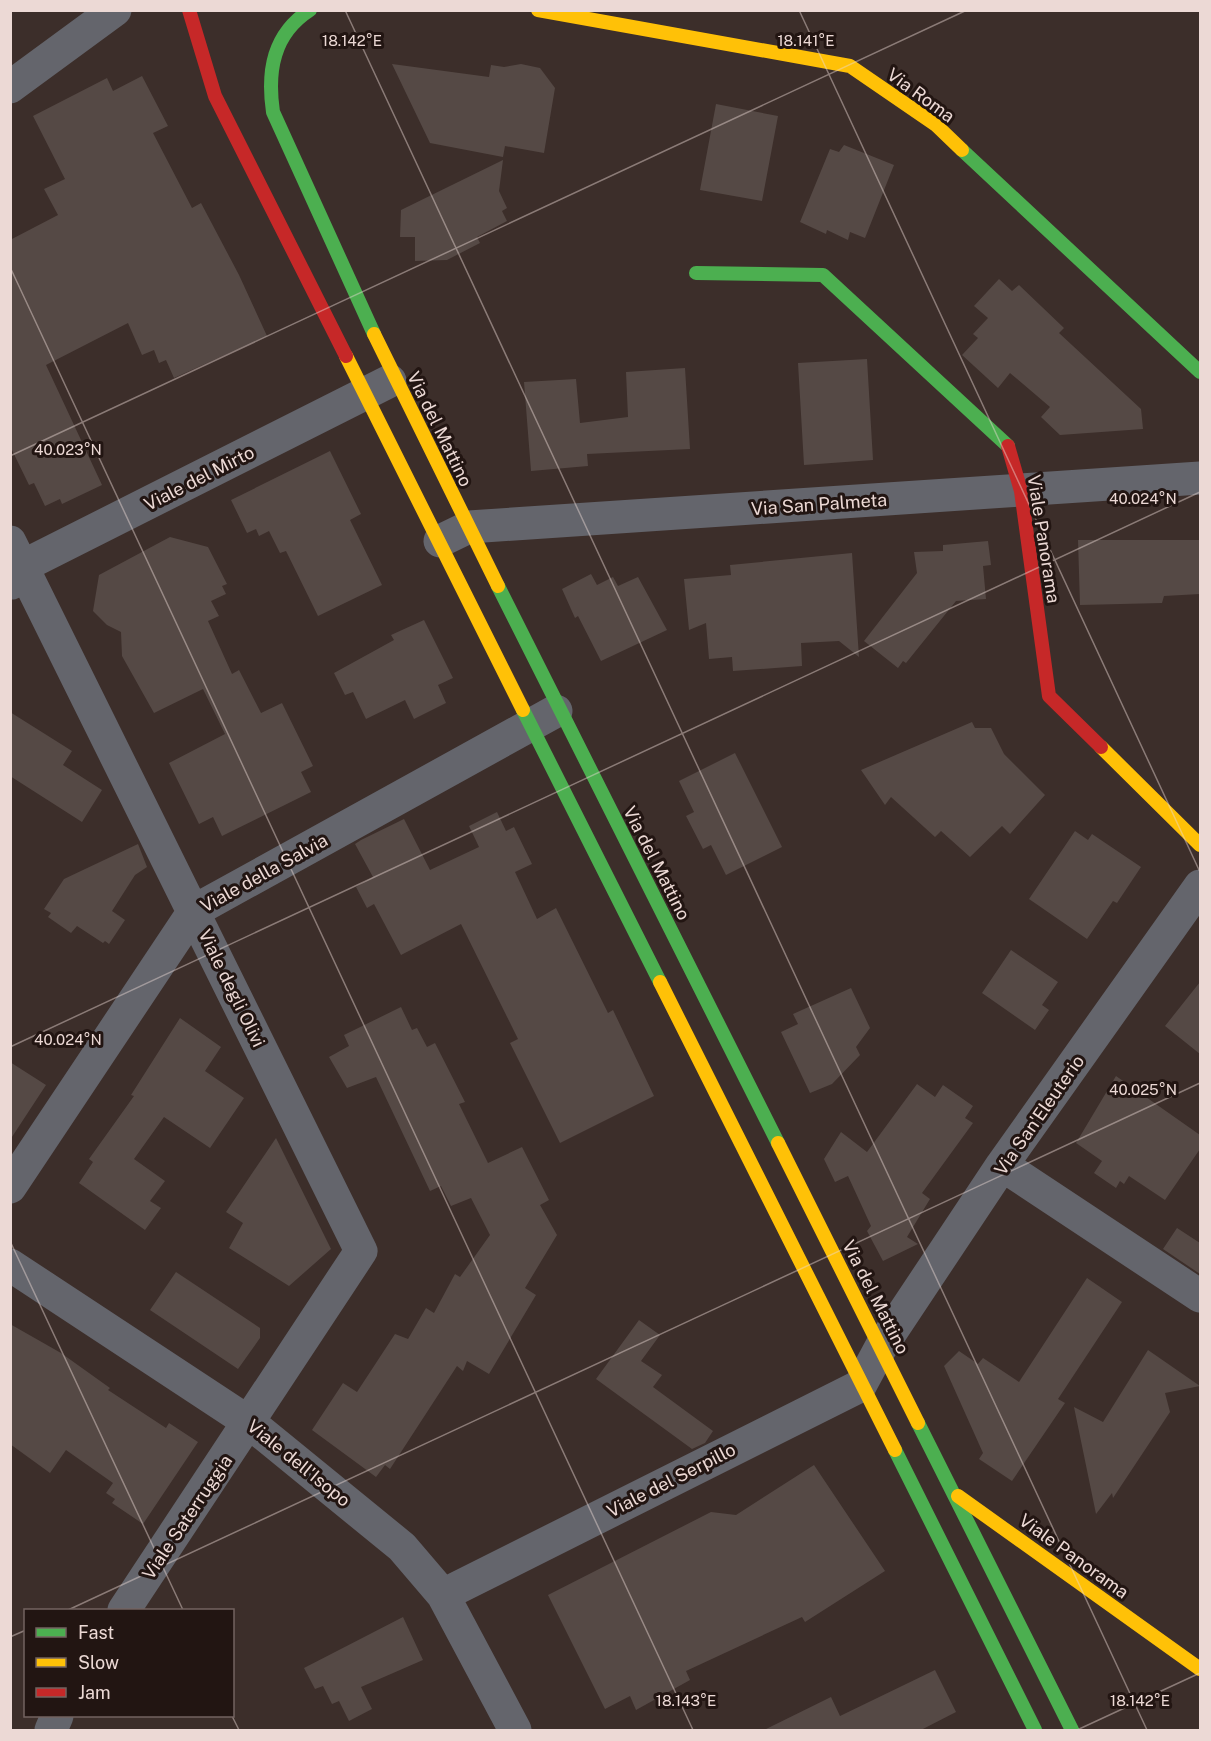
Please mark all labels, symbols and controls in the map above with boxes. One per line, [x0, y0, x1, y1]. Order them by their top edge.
text: 18.142°E [322, 32, 382, 49]
text: 18.141°E [777, 32, 835, 49]
street label: Via Roma [883, 63, 959, 127]
street label: Via del Mattino [403, 368, 477, 490]
text: 40.023°N [34, 441, 102, 458]
street label: Viale del Mirto [140, 441, 258, 515]
street label: Viale Panorama [1023, 473, 1065, 605]
street label: Via San Palmeta [750, 489, 888, 519]
text: 40.024°N [1109, 490, 1177, 507]
street label: Via del Mattino [619, 802, 695, 924]
street label: Viale della Salvia [197, 829, 331, 917]
street label: Viale degli Olivi [194, 926, 270, 1050]
text: 40.024°N [34, 1031, 102, 1048]
street label: Via San'Eleuterio [990, 1051, 1088, 1179]
text: 40.025°N [1109, 1081, 1177, 1098]
street label: Via del Mattino [838, 1236, 914, 1358]
street label: Viale dell'Isopo [243, 1415, 355, 1511]
street label: Viale del Serpillo [603, 1439, 739, 1521]
street label: Viale Saterruggia [138, 1451, 236, 1583]
street label: Viale Panorama [1015, 1509, 1133, 1603]
legend [24, 1609, 234, 1717]
text: Fast [78, 1622, 114, 1643]
text: Slow [78, 1652, 119, 1673]
text: Jam [78, 1682, 111, 1703]
text: 18.143°E [656, 1692, 716, 1709]
text: 18.142°E [1110, 1692, 1170, 1709]

